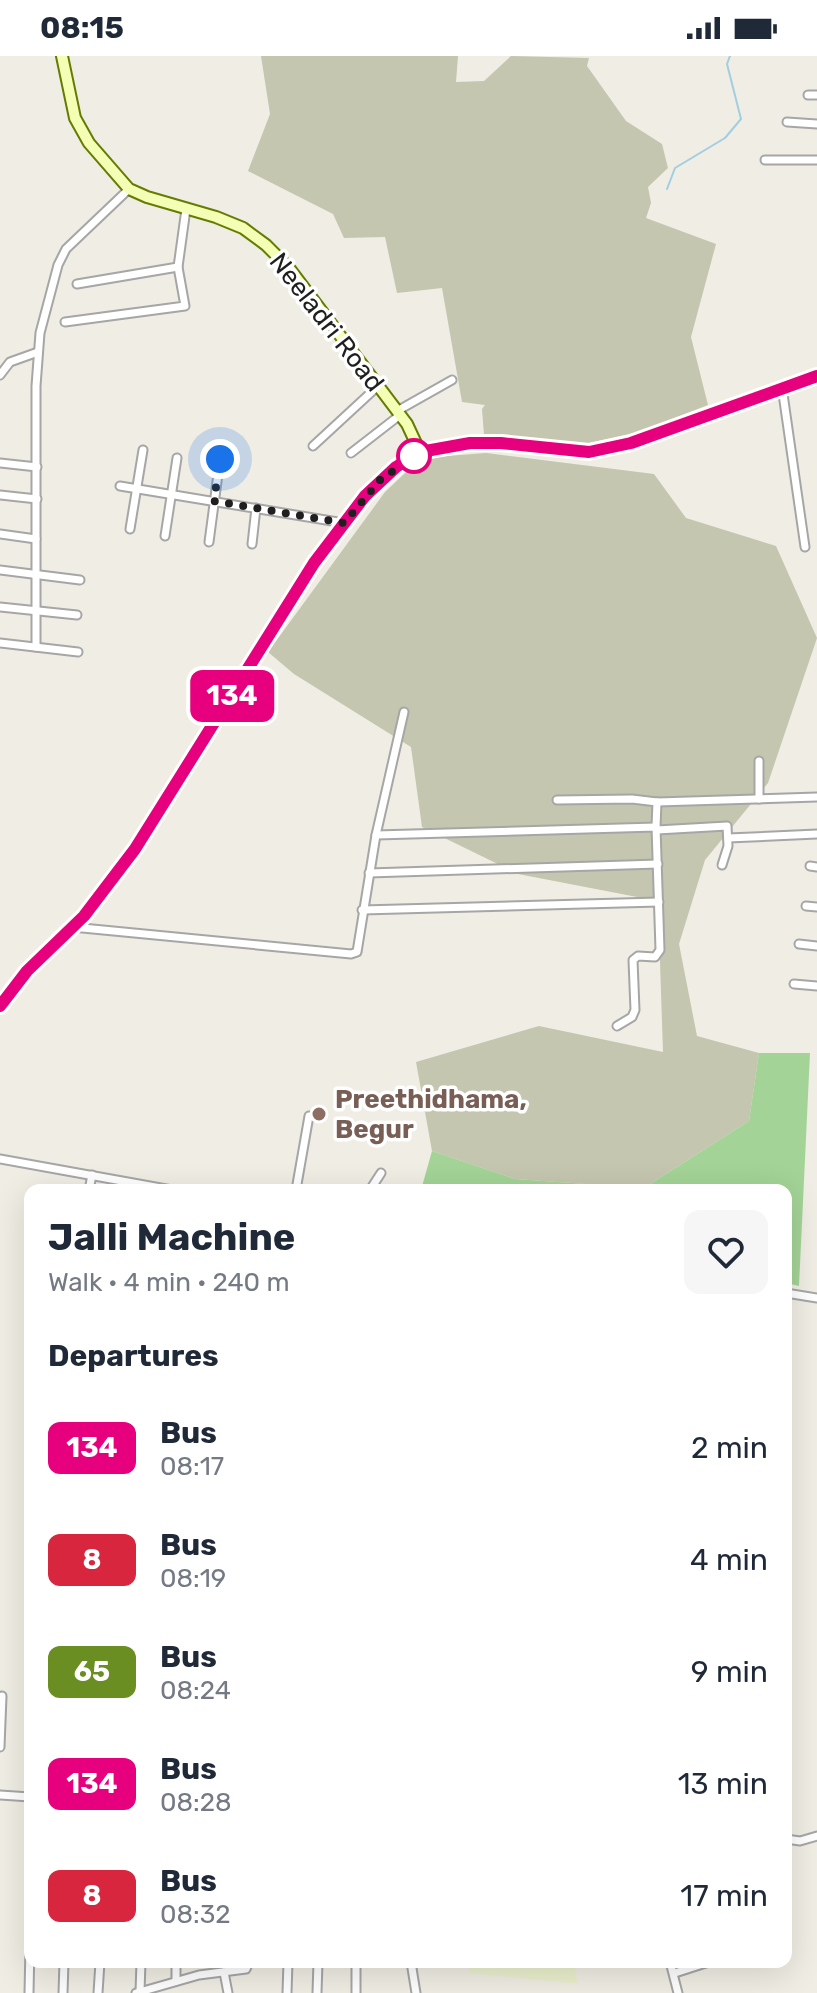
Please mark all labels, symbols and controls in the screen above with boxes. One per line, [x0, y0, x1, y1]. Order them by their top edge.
text: 08:15 [40, 10, 124, 46]
street label: Neeladri Road [263, 247, 390, 398]
your location [200, 439, 240, 479]
unlabelled marker [397, 439, 431, 473]
line badge: 134 [186, 670, 278, 722]
text: 134 [206, 679, 258, 712]
place label: Preethidhama, Begur [335, 1084, 527, 1145]
marker: Preethidhama, Begur [310, 1105, 328, 1123]
button: heart [684, 1210, 768, 1294]
text: Jalli Machine [48, 1214, 295, 1260]
text: Walk · 4 min · 240 m [48, 1267, 290, 1298]
text: Departures [48, 1338, 219, 1374]
text: Bus [160, 1415, 217, 1451]
text: 2 min [691, 1430, 768, 1466]
text: 134 [66, 1431, 118, 1464]
text: 08:17 [160, 1451, 224, 1482]
text: Bus [160, 1527, 217, 1563]
text: 4 min [690, 1542, 768, 1578]
text: 8 [83, 1543, 101, 1576]
text: 08:19 [160, 1563, 226, 1594]
text: Bus [160, 1639, 217, 1675]
text: 9 min [691, 1654, 768, 1690]
text: 65 [74, 1655, 110, 1688]
text: 08:24 [160, 1675, 231, 1706]
text: Bus [160, 1751, 217, 1787]
text: 13 min [678, 1766, 768, 1802]
text: 134 [66, 1767, 118, 1800]
text: 08:28 [160, 1787, 232, 1818]
text: Bus [160, 1863, 217, 1899]
text: 17 min [680, 1878, 768, 1914]
text: 8 [83, 1879, 101, 1912]
text: 08:32 [160, 1899, 231, 1930]

